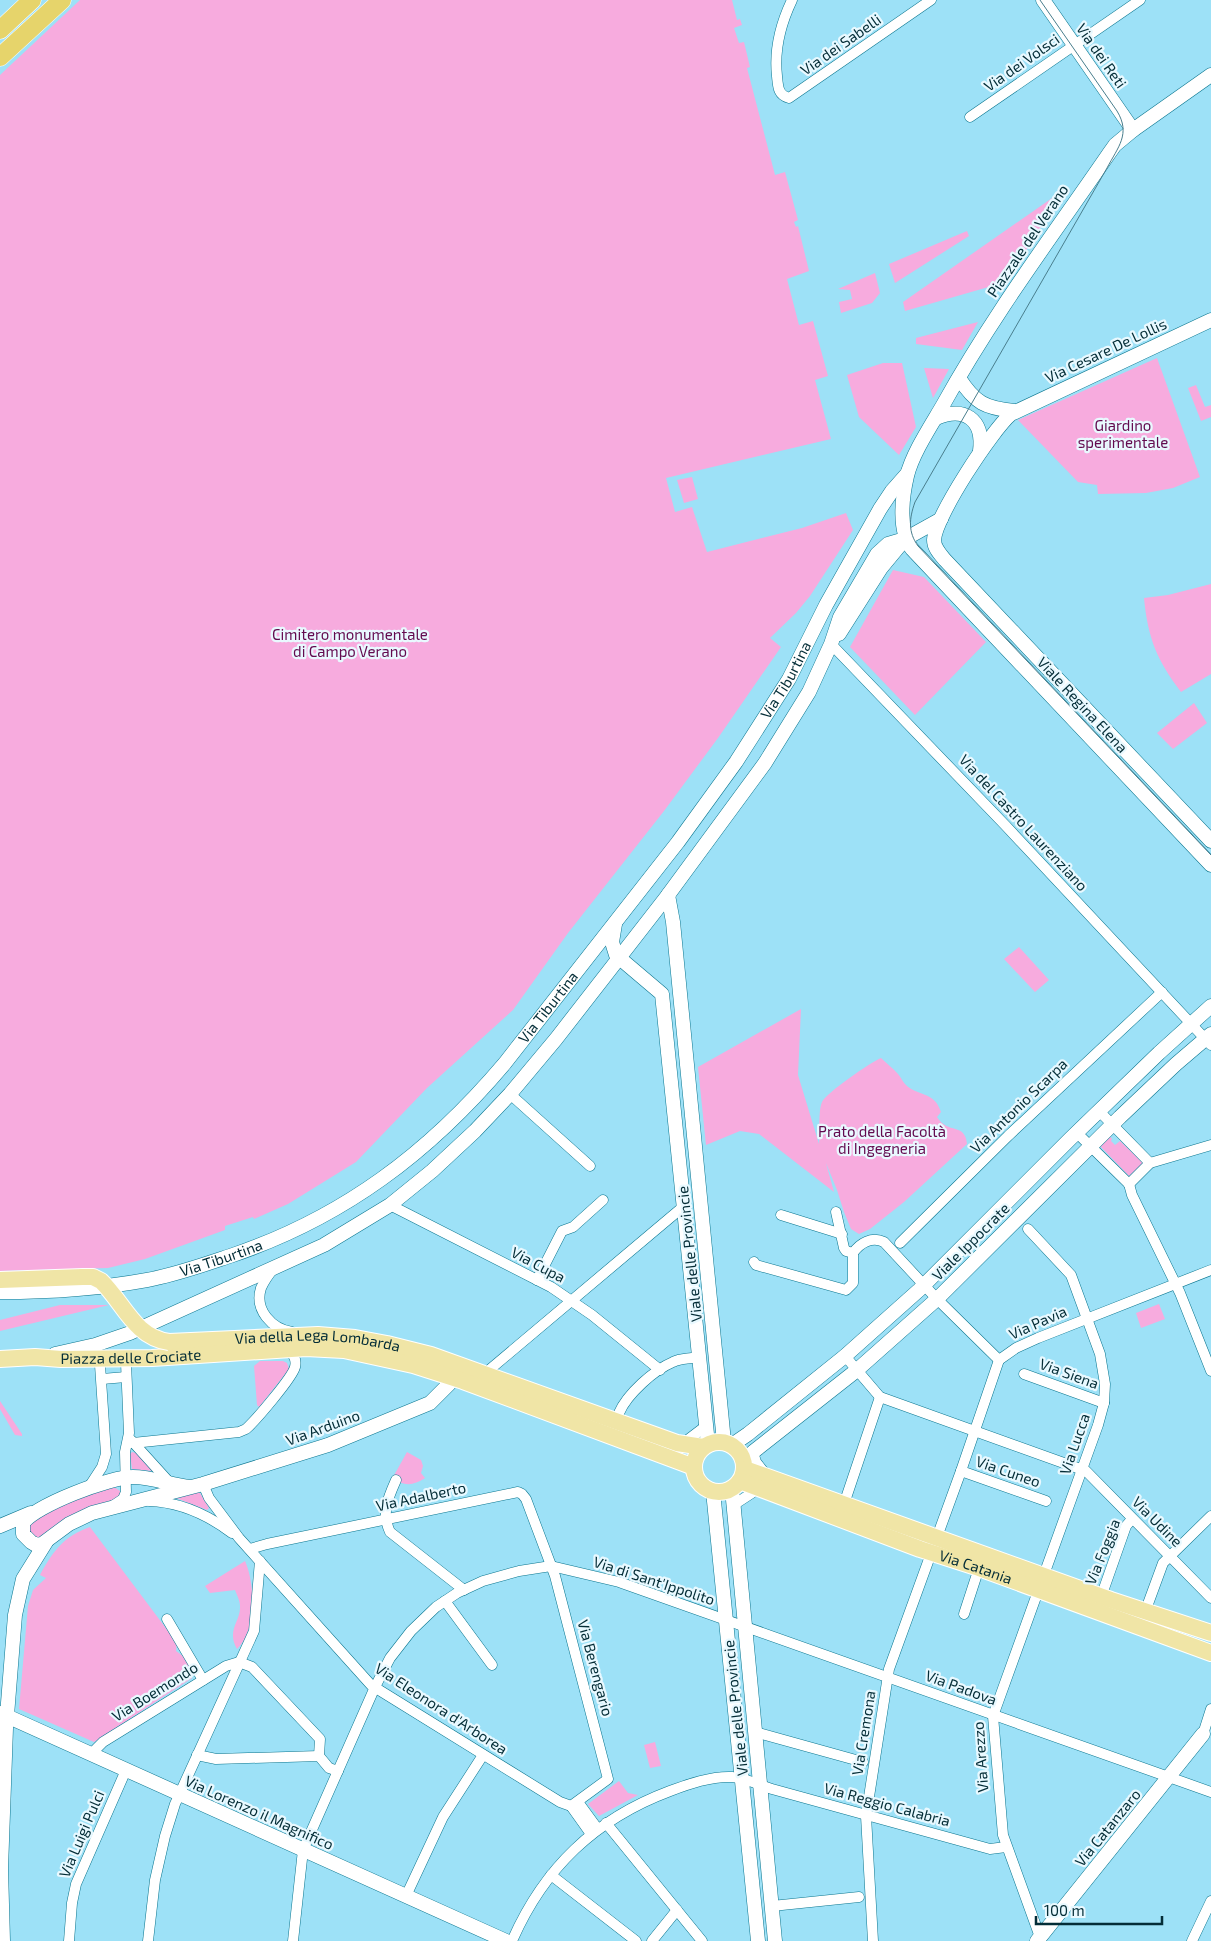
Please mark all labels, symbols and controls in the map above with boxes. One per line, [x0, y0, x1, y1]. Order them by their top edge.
street label: Via dei Sabelli [797, 10, 884, 79]
street label: Via dei Reti [1073, 20, 1131, 91]
street label: Via dei Volsci [980, 30, 1063, 95]
street label: Piazzale del Verano [983, 181, 1072, 300]
street label: Via Cesare De Lollis [1042, 314, 1169, 386]
park label: Giardino sperimentale [1078, 416, 1168, 451]
park label: Cimitero monumentale di Campo Verano [272, 625, 428, 660]
street label: Via Tiburtina [756, 638, 814, 722]
street label: Viale Regina Elena [1034, 653, 1132, 756]
street label: Via del Castro Laurenziano [956, 750, 1092, 894]
street label: Via Tiburtina [514, 967, 581, 1046]
street label: Via Antonio Scarpa [966, 1054, 1070, 1156]
park label: Prato della Facoltà di Ingegneria [818, 1122, 946, 1157]
street label: Viale delle Provincie [673, 1185, 705, 1323]
street label: Viale Ippocrate [928, 1199, 1013, 1284]
street label: Via Tiburtina [177, 1235, 265, 1280]
street label: Via Cupa [508, 1242, 569, 1286]
street label: Via Pavia [1006, 1301, 1069, 1343]
street label: Via della Lega Lombarda [234, 1325, 402, 1355]
street label: Piazza delle Crociate [60, 1345, 202, 1367]
street label: Via Siena [1037, 1354, 1101, 1392]
street label: Via Arduino [283, 1405, 362, 1449]
street label: Via Lucca [1055, 1411, 1093, 1477]
street label: Via Cuneo [974, 1452, 1043, 1490]
street label: Via Adalberto [374, 1478, 467, 1514]
street label: Via Udine [1129, 1492, 1187, 1550]
street label: Via Foggia [1081, 1516, 1123, 1587]
street label: Via Catania [937, 1546, 1015, 1587]
street label: Via di Sant'Ippolito [591, 1552, 717, 1608]
street label: Via Berengario [574, 1618, 617, 1718]
street label: Viale delle Provincie [719, 1639, 751, 1777]
street label: Via Boemondo [108, 1658, 201, 1725]
street label: Via Eleonora d'Arborea [372, 1659, 511, 1758]
street label: Via Padova [923, 1666, 999, 1708]
street label: Via Cremona [847, 1689, 879, 1776]
street label: Via Arezzo [969, 1721, 991, 1793]
street label: Via Lorenzo il Magnifico [182, 1771, 337, 1853]
street label: Via Reggio Calabria [822, 1779, 952, 1830]
street label: Via Catanzaro [1071, 1785, 1144, 1870]
street label: Via Luigi Pulci [55, 1787, 107, 1880]
scale bar [1036, 1894, 1162, 1926]
text: 100 m [1044, 1901, 1085, 1919]

